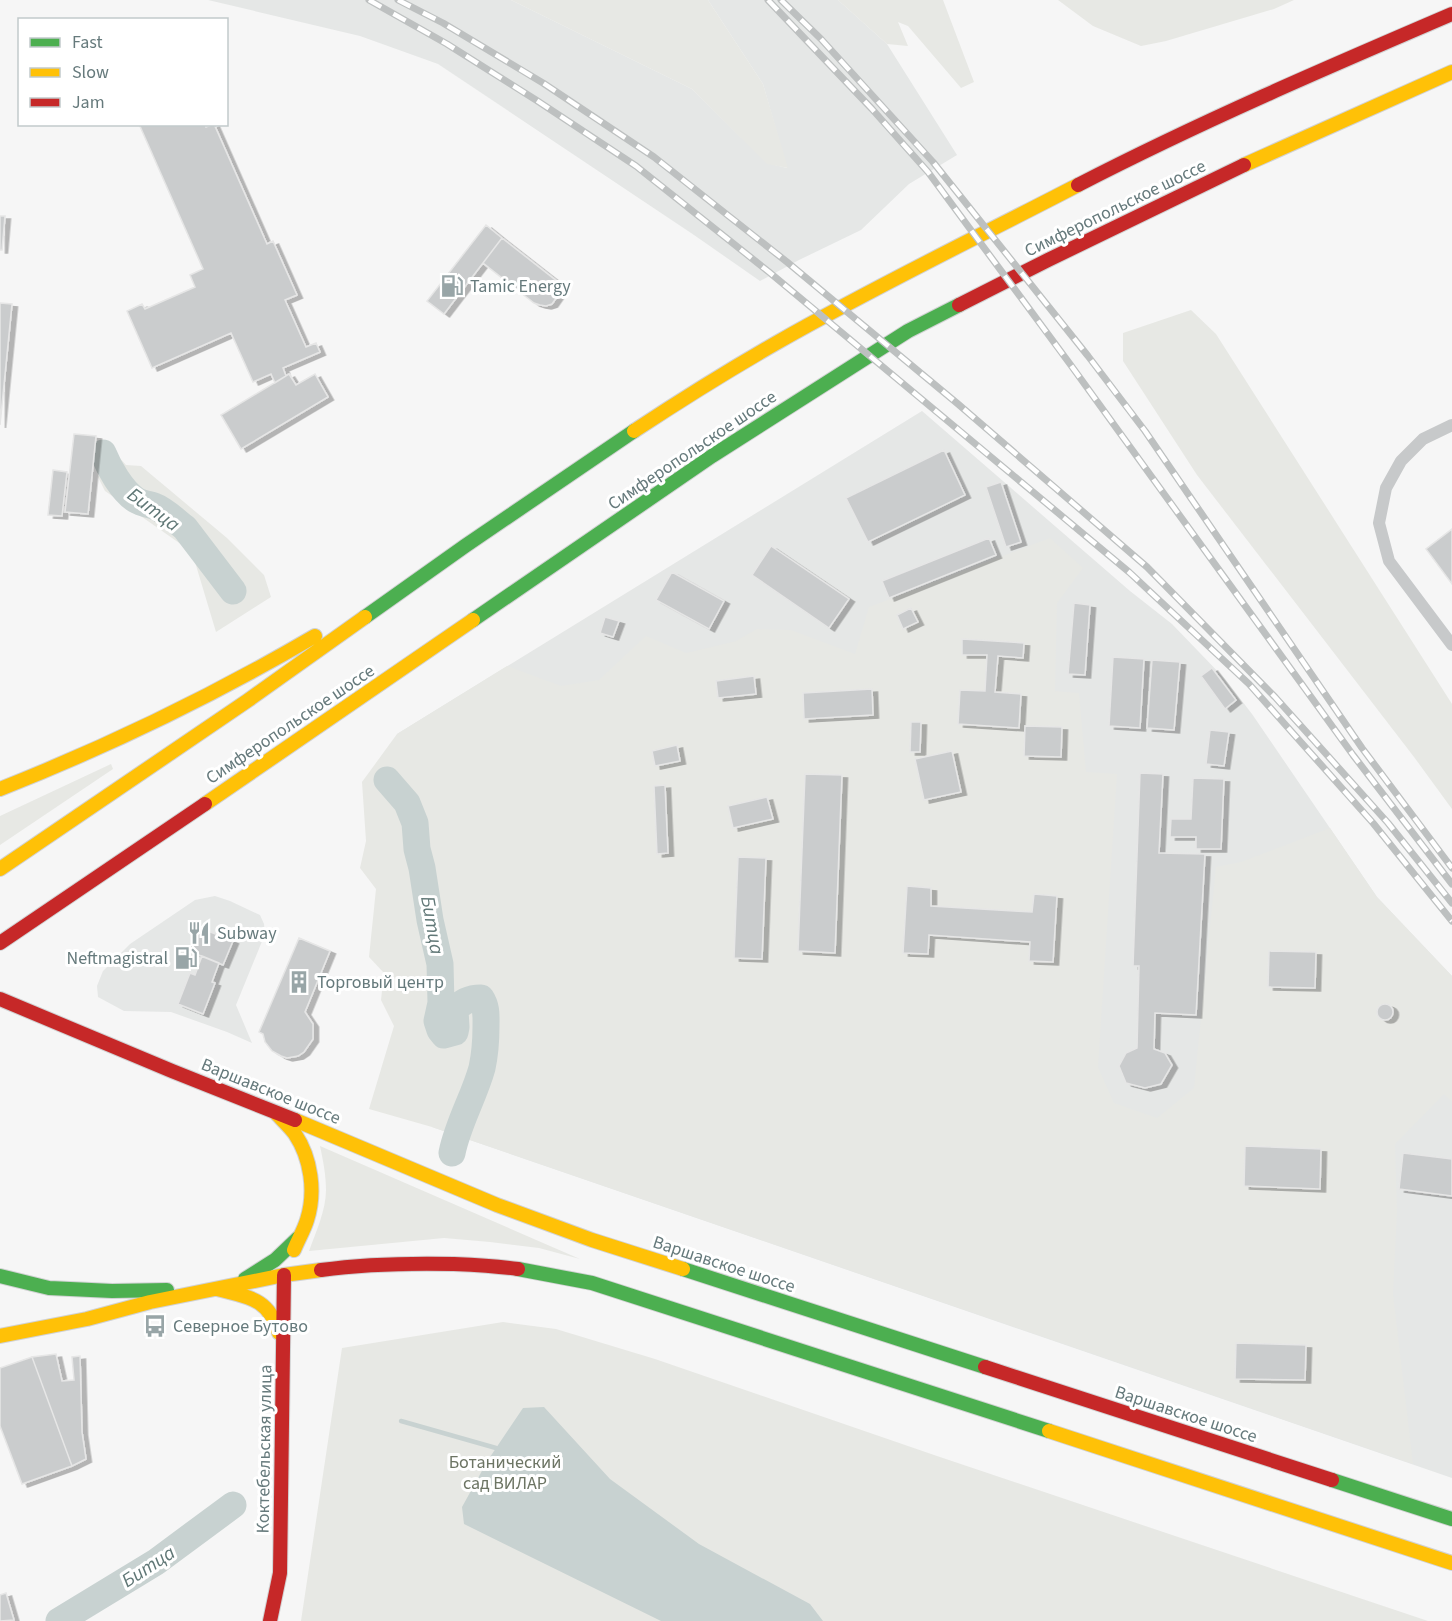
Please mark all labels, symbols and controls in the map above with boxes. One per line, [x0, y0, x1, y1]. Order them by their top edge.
legend [18, 18, 228, 126]
text: Fast [72, 30, 103, 55]
text: Slow [72, 60, 109, 85]
text: Jam [72, 90, 105, 115]
street label: Симферопольское шоссе [1020, 154, 1210, 263]
fuel station icon: Tamic Energy [439, 273, 465, 299]
place label: Tamic Energy [470, 274, 571, 299]
street label: Симферопольское шоссе [603, 384, 782, 516]
water label: Битца [121, 481, 186, 539]
street label: Симферопольское шоссе [201, 658, 380, 790]
water label: Битца [413, 894, 451, 957]
restaurant icon: Subway [186, 920, 212, 946]
place label: Subway [217, 921, 277, 946]
fuel station icon: Neftmagistral [173, 945, 199, 971]
place label: Neftmagistral [67, 946, 168, 971]
building icon: Торговый центр [286, 969, 312, 995]
place label: Торговый центр [317, 970, 444, 995]
street label: Варшавское шоссе [197, 1052, 344, 1131]
street label: Варшавское шоссе [649, 1230, 798, 1299]
bus stop icon: Северное Бутово [142, 1313, 168, 1339]
place label: Северное Бутово [173, 1314, 308, 1339]
street label: Коктебельская улица [251, 1364, 278, 1534]
street label: Варшавское шоссе [1111, 1380, 1260, 1449]
park label: Ботанический сад ВИЛАР [449, 1450, 561, 1496]
water label: Битца [116, 1539, 181, 1595]

